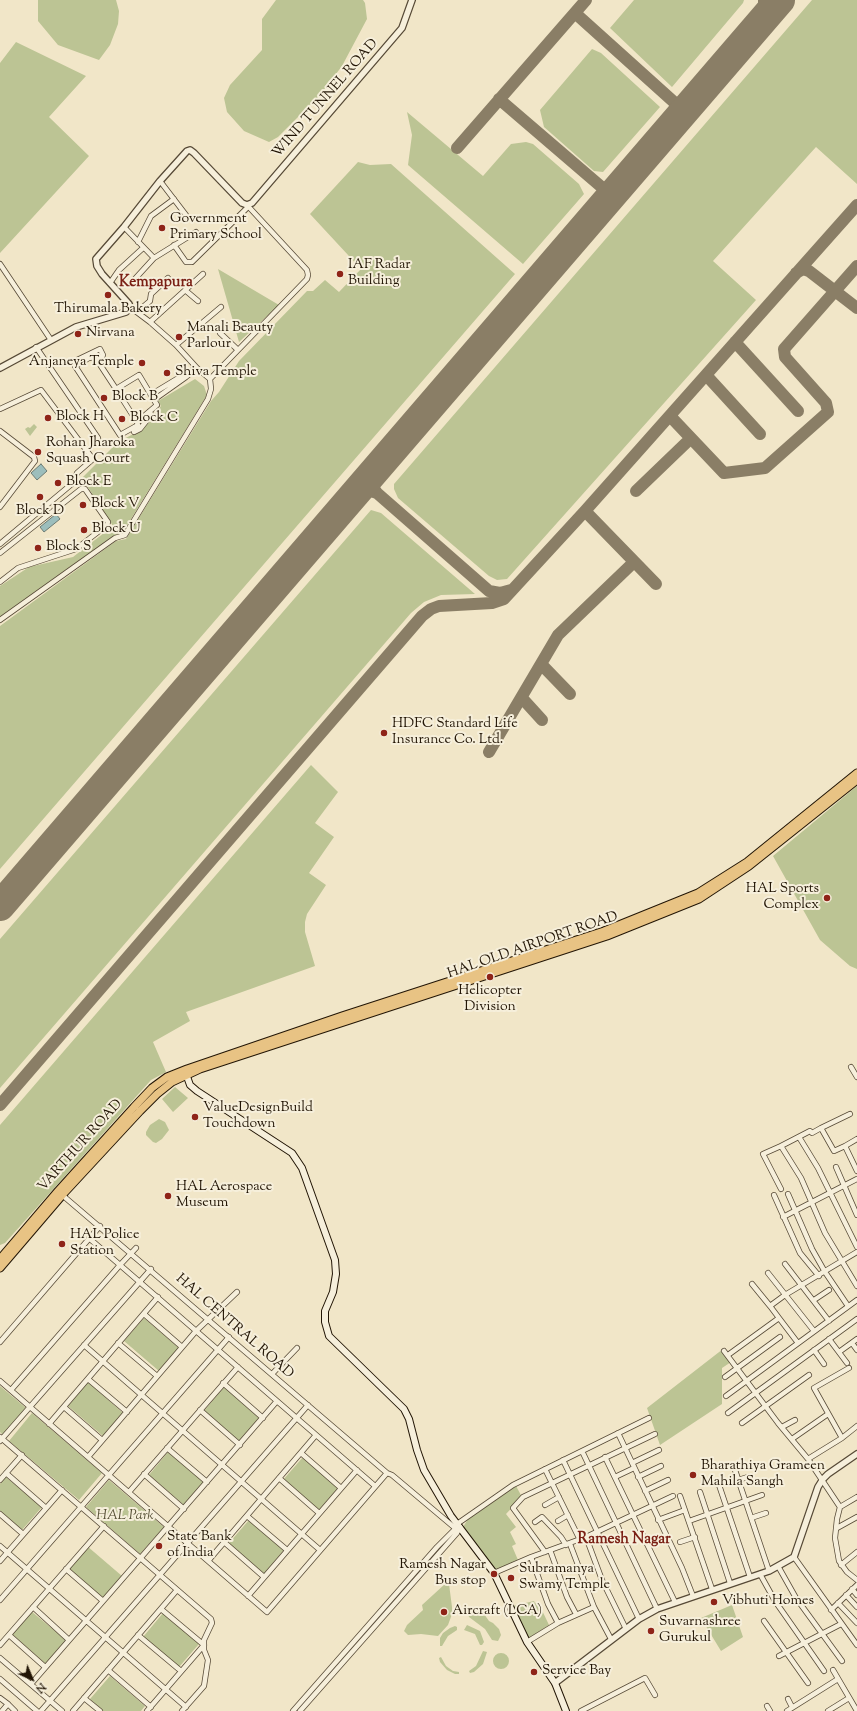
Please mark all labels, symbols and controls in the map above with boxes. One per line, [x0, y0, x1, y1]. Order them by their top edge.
street label: WIND TUNNEL ROAD [270, 36, 382, 162]
place label: Government Primary School [170, 212, 262, 244]
marker: Government Primary School [157, 223, 167, 233]
place label: IAF Radar Building [348, 258, 410, 290]
marker: IAF Radar Building [335, 269, 345, 279]
district label: Kempapura [119, 274, 193, 292]
marker: Thirumala Bakery [103, 290, 113, 300]
place label: Thirumala Bakery [54, 302, 162, 318]
place label: Manali Beauty Parlour [187, 321, 273, 354]
place label: Nirvana [86, 326, 135, 342]
marker: Nirvana [73, 329, 83, 339]
marker: Manali Beauty Parlour [174, 332, 184, 342]
place label: Anjaneya Temple [29, 355, 134, 371]
marker: Anjaneya Temple [137, 358, 147, 368]
place label: Shiva Temple [175, 365, 257, 381]
marker: Shiva Temple [162, 368, 172, 378]
place label: Block B [112, 390, 158, 406]
marker: Block B [99, 393, 109, 403]
place label: Block H [56, 410, 104, 426]
place label: Block C [130, 411, 178, 427]
marker: Block H [43, 413, 53, 423]
marker: Block C [117, 414, 127, 424]
place label: Rohan Jharoka Squash Court [46, 436, 135, 468]
marker: Rohan Jharoka Squash Court [33, 447, 43, 457]
place label: Block E [66, 475, 111, 491]
marker: Block E [53, 478, 63, 488]
marker: Block D [35, 492, 45, 502]
place label: Block V [91, 497, 139, 513]
marker: Block V [78, 500, 88, 510]
place label: Block D [16, 504, 64, 520]
place label: Block U [92, 522, 140, 538]
marker: Block U [79, 525, 89, 535]
place label: Block S [46, 540, 91, 556]
marker: Block S [33, 543, 43, 553]
place label: HDFC Standard Life Insurance Co. Ltd. [392, 717, 518, 750]
marker: HDFC Standard Life Insurance Co. Ltd. [379, 728, 389, 738]
place label: HAL Sports Complex [746, 882, 819, 914]
marker: HAL Sports Complex [822, 893, 832, 903]
street label: HAL OLD AIRPORT ROAD [446, 909, 620, 983]
marker: Helicopter Division [485, 972, 495, 982]
place label: Helicopter Division [458, 984, 522, 1016]
street label: VARTHUR ROAD [35, 1096, 127, 1196]
place label: ValueDesignBuild Touchdown [203, 1101, 313, 1134]
marker: ValueDesignBuild Touchdown [190, 1112, 200, 1122]
place label: HAL Aerospace Museum [176, 1180, 272, 1212]
marker: HAL Aerospace Museum [163, 1191, 173, 1201]
place label: HAL Police Station [70, 1228, 139, 1260]
marker: HAL Police Station [57, 1239, 67, 1249]
street label: HAL CENTRAL ROAD [172, 1271, 296, 1383]
place label: Bharathiya Grameen Mahila Sangh [701, 1459, 825, 1492]
marker: Bharathiya Grameen Mahila Sangh [688, 1470, 698, 1480]
park label: HAL Park [96, 1509, 154, 1525]
place label: State Bank of India [167, 1530, 232, 1562]
district label: Ramesh Nagar [577, 1531, 671, 1549]
marker: State Bank of India [154, 1541, 164, 1551]
place label: Ramesh Nagar Bus stop [399, 1558, 486, 1590]
place label: Subramanya Swamy Temple [519, 1562, 610, 1594]
marker: Ramesh Nagar Bus stop [489, 1569, 499, 1579]
marker: Subramanya Swamy Temple [506, 1573, 516, 1583]
place label: Vibhuti Homes [722, 1594, 814, 1610]
marker: Vibhuti Homes [709, 1597, 719, 1607]
place label: Aircraft (LCA) [452, 1604, 542, 1620]
marker: Aircraft (LCA) [439, 1607, 449, 1617]
place label: Suvarnashree Gurukul [659, 1615, 741, 1648]
marker: Suvarnashree Gurukul [646, 1626, 656, 1636]
north arrow [12, 1659, 52, 1699]
place label: Service Bay [542, 1664, 611, 1680]
marker: Service Bay [529, 1667, 539, 1677]
text: N [32, 1679, 49, 1696]

